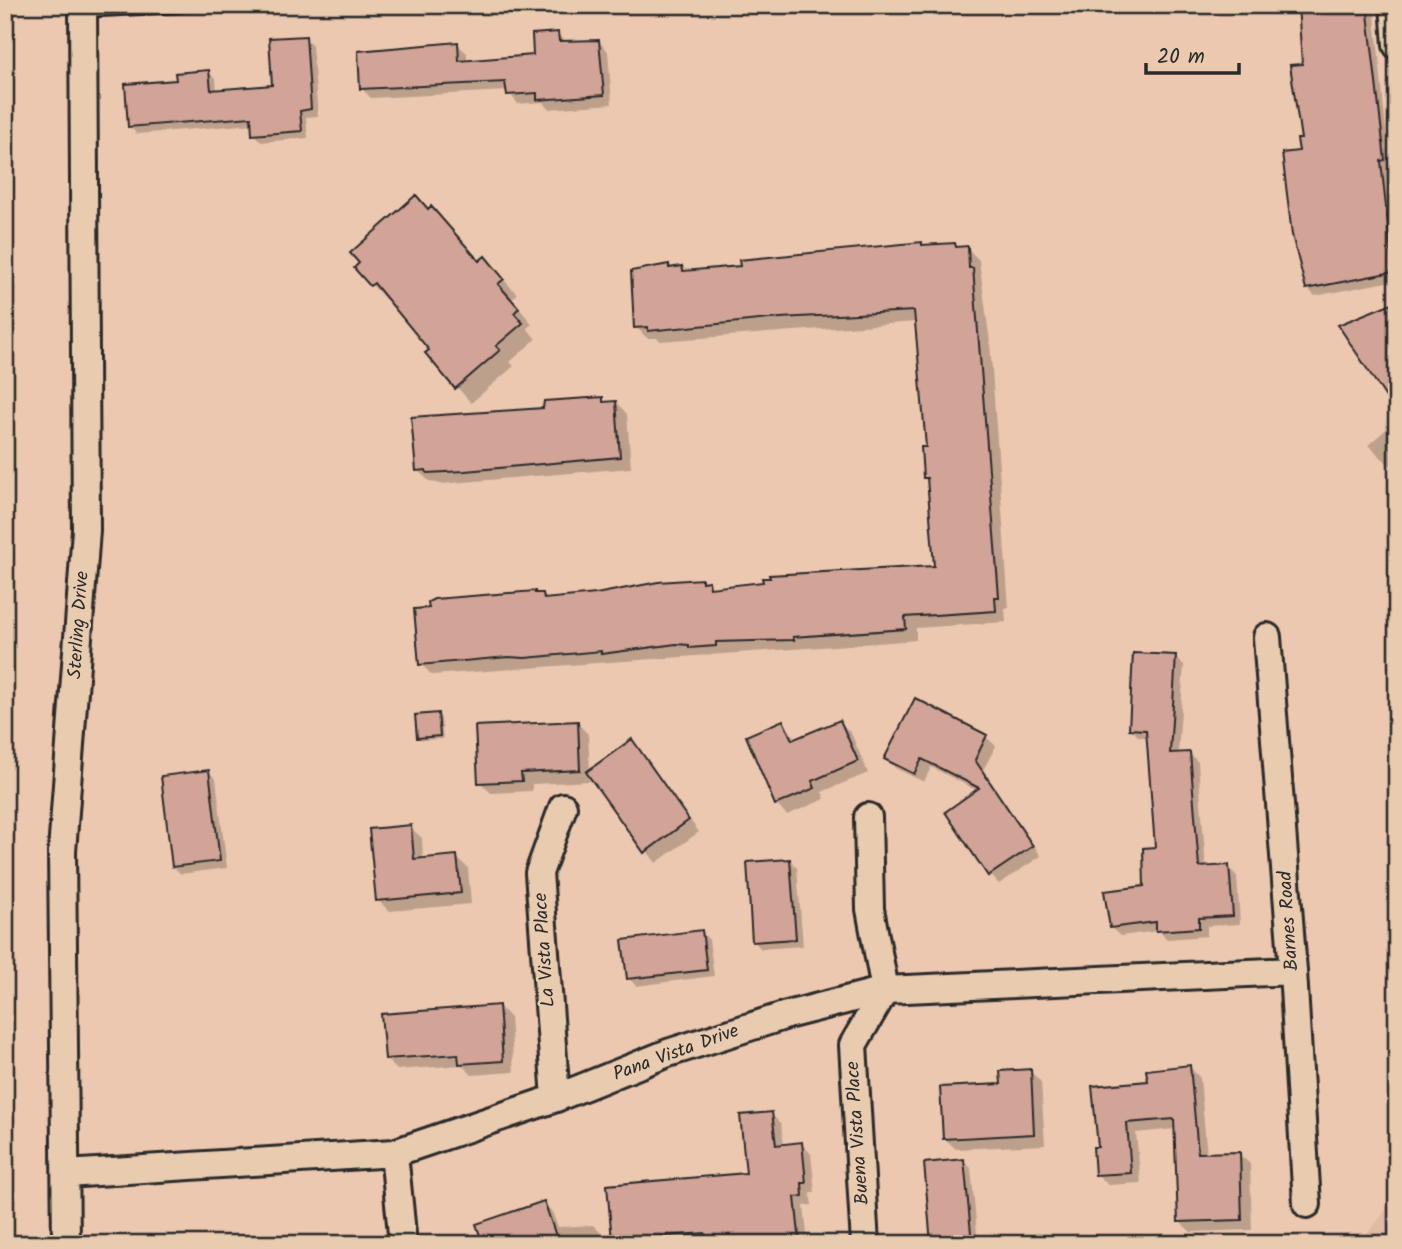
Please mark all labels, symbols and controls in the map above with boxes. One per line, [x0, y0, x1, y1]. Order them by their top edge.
scale bar [1146, 32, 1239, 76]
text: 20 m [1157, 41, 1205, 74]
street label: Sterling Drive [60, 570, 98, 680]
street label: Barnes Road [1271, 870, 1307, 972]
street label: La Vista Place [526, 891, 564, 1008]
street label: Pana Vista Drive [609, 1016, 744, 1090]
street label: Buena Vista Place [838, 1060, 878, 1206]

